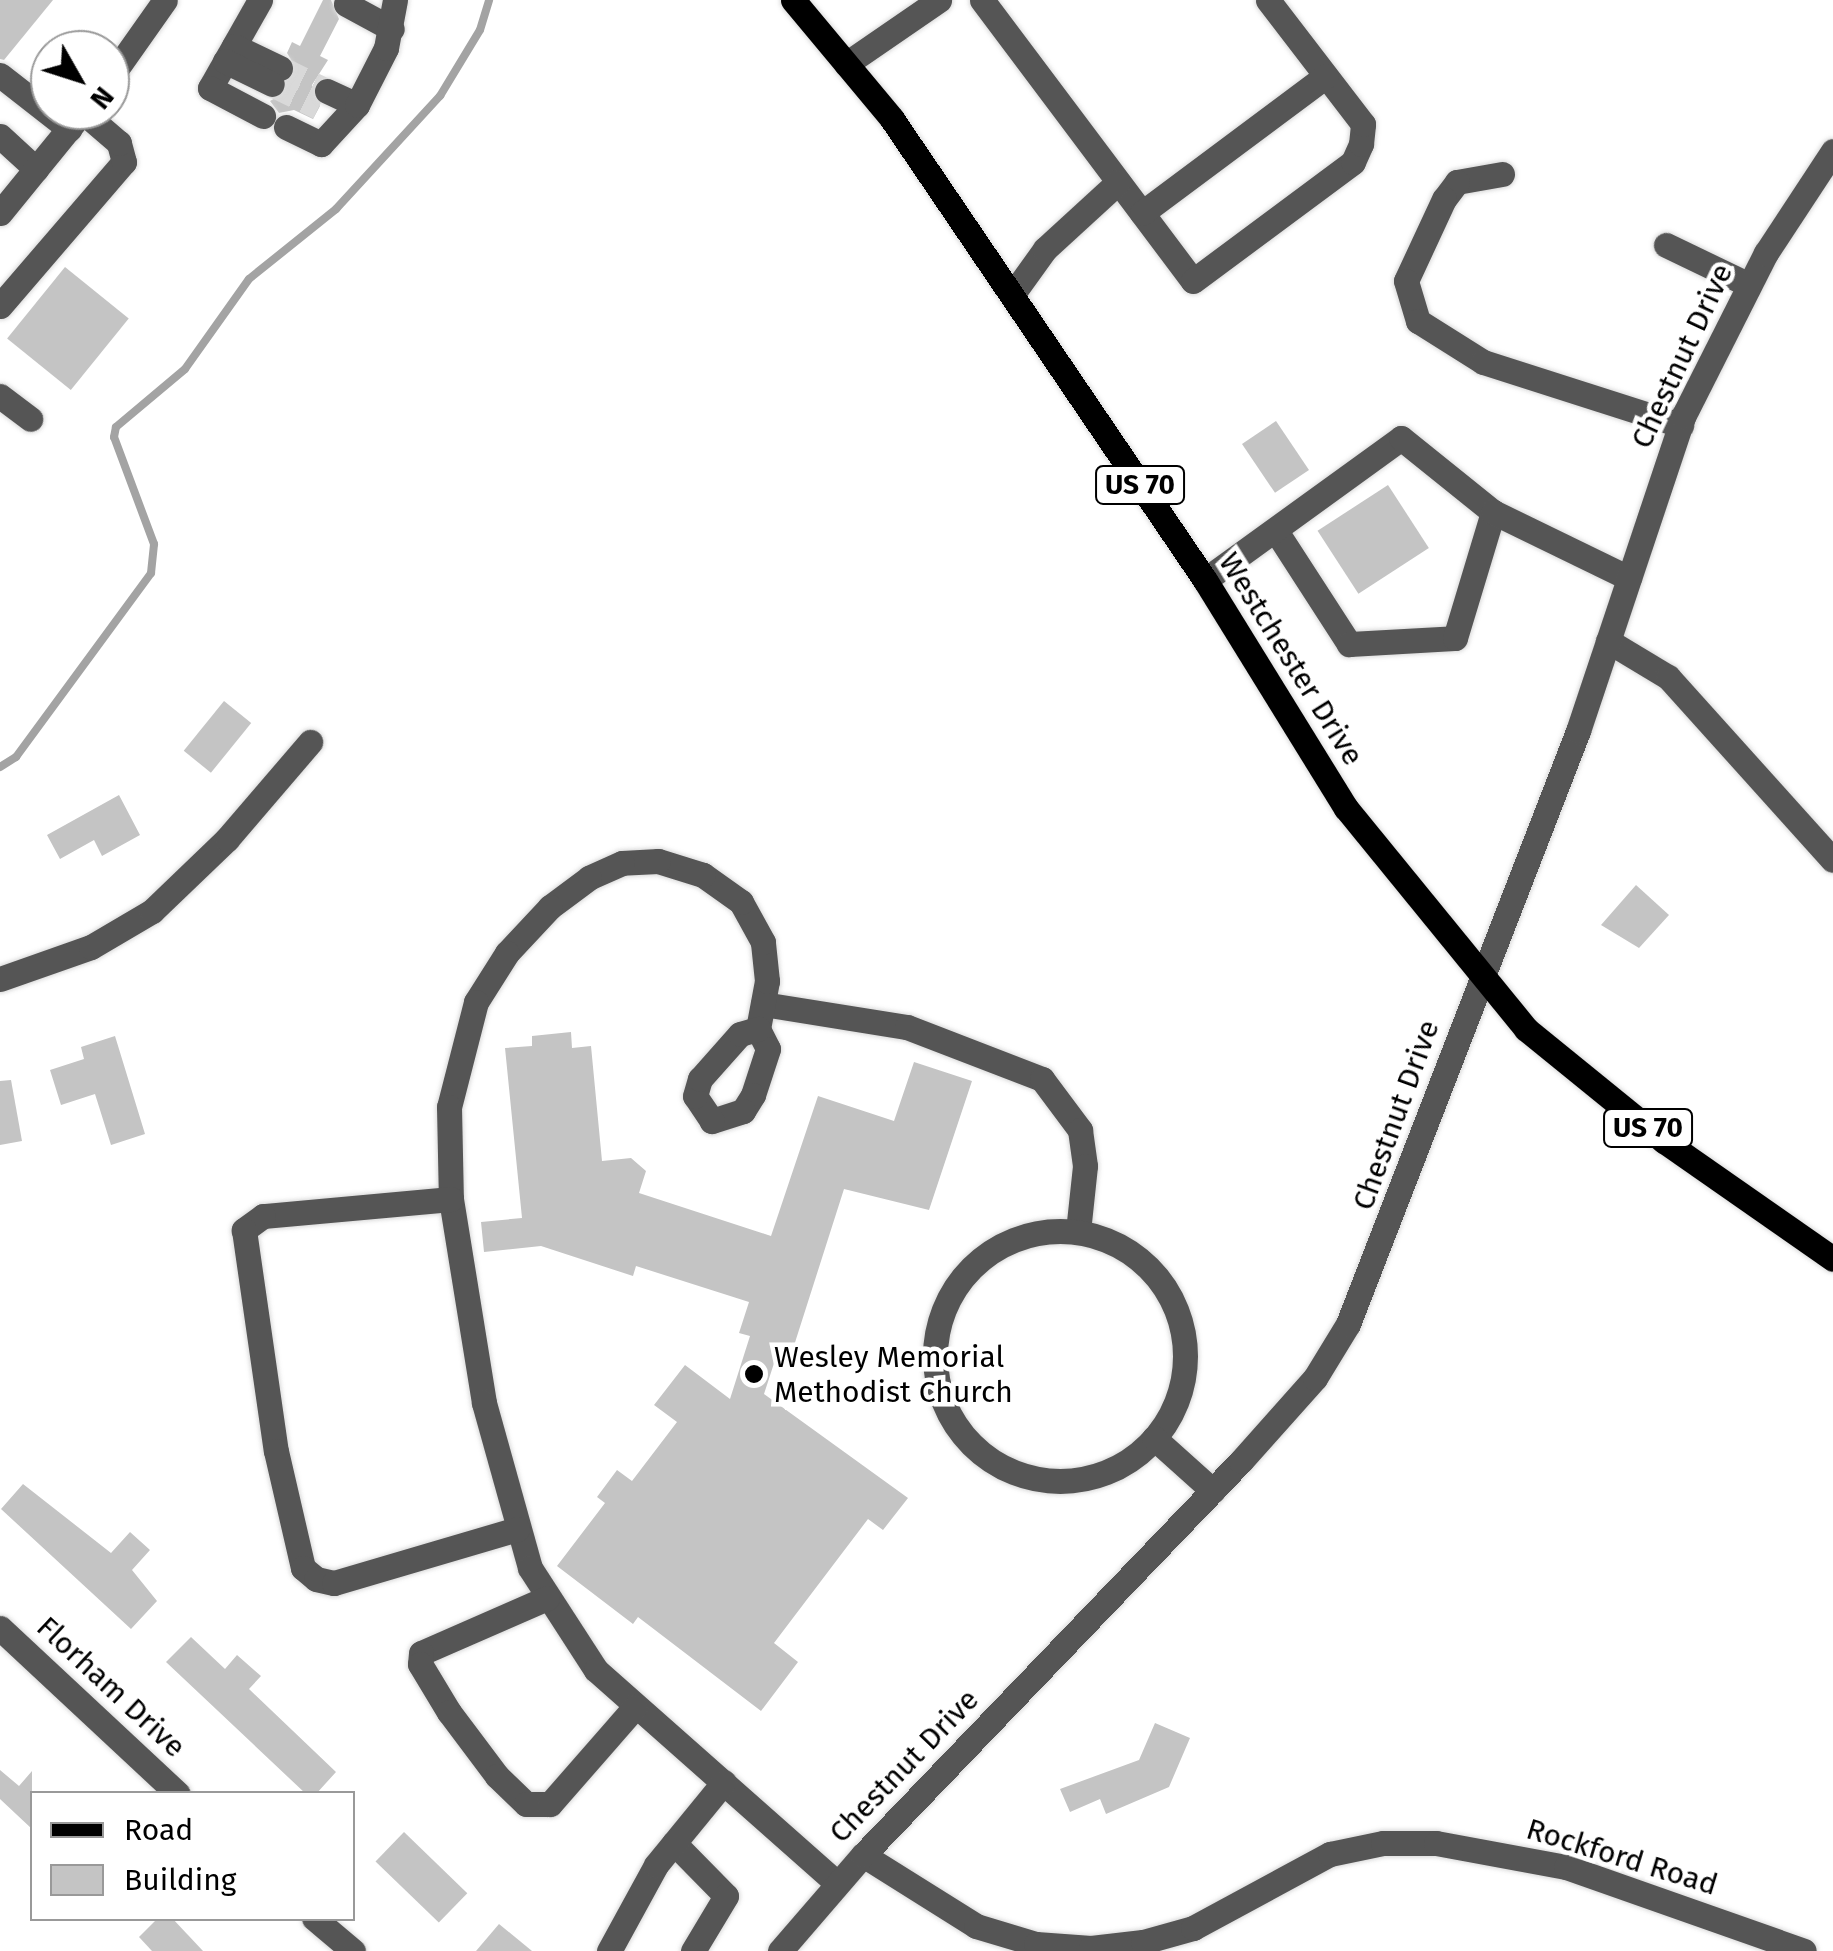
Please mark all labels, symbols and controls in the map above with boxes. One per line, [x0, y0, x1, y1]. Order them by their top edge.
north arrow [30, 30, 130, 130]
text: N [83, 80, 121, 116]
street label: Chestnut Drive [1624, 258, 1740, 454]
road number: US 70 [1095, 462, 1185, 508]
street label: Westchester Drive [1211, 546, 1371, 772]
street label: Chestnut Drive [1345, 1015, 1447, 1215]
road number: US 70 [1603, 1105, 1693, 1151]
place label: Wesley Memorial Methodist Church [774, 1339, 1013, 1410]
marker: Wesley Memorial Methodist Church [743, 1363, 765, 1385]
street label: Florham Drive [29, 1609, 193, 1765]
street label: Chestnut Drive [822, 1682, 986, 1850]
legend [30, 1791, 355, 1921]
street label: Rockford Road [1522, 1811, 1722, 1903]
text: Road [124, 1812, 193, 1848]
text: Building [124, 1862, 236, 1898]

